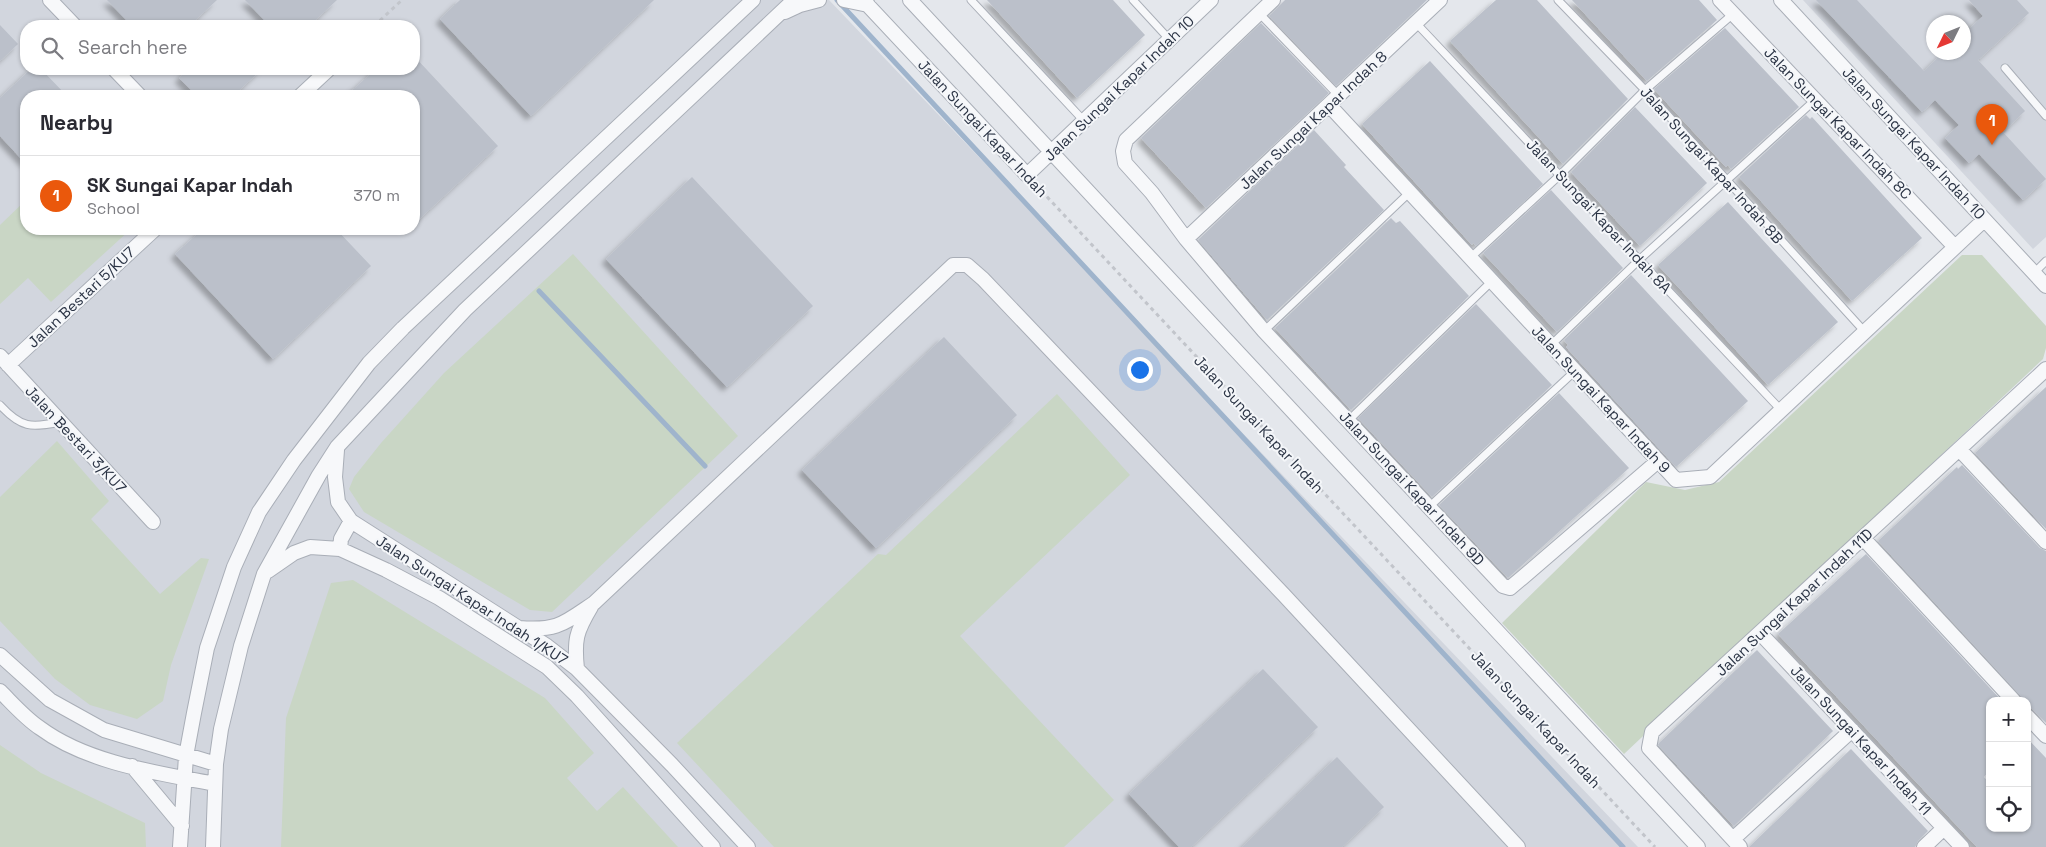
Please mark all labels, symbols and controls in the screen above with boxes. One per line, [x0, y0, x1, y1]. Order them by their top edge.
street label: Jalan Sungai Kapar Indah 10 [1040, 11, 1198, 165]
north arrow [1926, 15, 1971, 60]
search box [20, 20, 420, 75]
icon: search [38, 34, 66, 62]
text: Search here [78, 35, 188, 60]
street label: Jalan Sungai Kapar Indah 8C [1760, 43, 1916, 203]
street label: Jalan Sungai Kapar Indah 8 [1235, 47, 1391, 193]
street label: Jalan Sungai Kapar Indah [914, 55, 1052, 201]
street label: Jalan Sungai Kapar Indah 10 [1838, 63, 1990, 223]
street label: Jalan Sungai Kapar Indah 8B [1636, 83, 1788, 248]
pin: 1 [1976, 104, 2008, 145]
text: Nearby [40, 109, 113, 136]
street label: Jalan Sungai Kapar Indah 8A [1522, 135, 1676, 298]
text: SK Sungai Kapar Indah [87, 173, 293, 198]
text: 1 [52, 185, 60, 206]
text: 370 m [353, 185, 400, 206]
text: School [87, 198, 140, 219]
street label: Jalan Bestari 5/KU7 [23, 242, 139, 352]
street label: Jalan Sungai Kapar Indah 9 [1528, 321, 1674, 477]
street label: Jalan Sungai Kapar Indah [1190, 351, 1328, 497]
your location [1127, 357, 1153, 383]
street label: Jalan Bestari 3/KU7 [21, 381, 131, 497]
street label: Jalan Sungai Kapar Indah 9D [1335, 407, 1489, 569]
street label: Jalan Sungai Kapar Indah 11D [1711, 524, 1877, 680]
street label: Jalan Sungai Kapar Indah 1/KU7 [372, 531, 572, 669]
street label: Jalan Sungai Kapar Indah [1467, 646, 1605, 792]
street label: Jalan Sungai Kapar Indah 11 [1786, 661, 1936, 819]
map controls [1986, 697, 2031, 832]
button: + [1986, 697, 2031, 742]
button: − [1986, 742, 2031, 787]
button: locate [1986, 787, 2031, 832]

